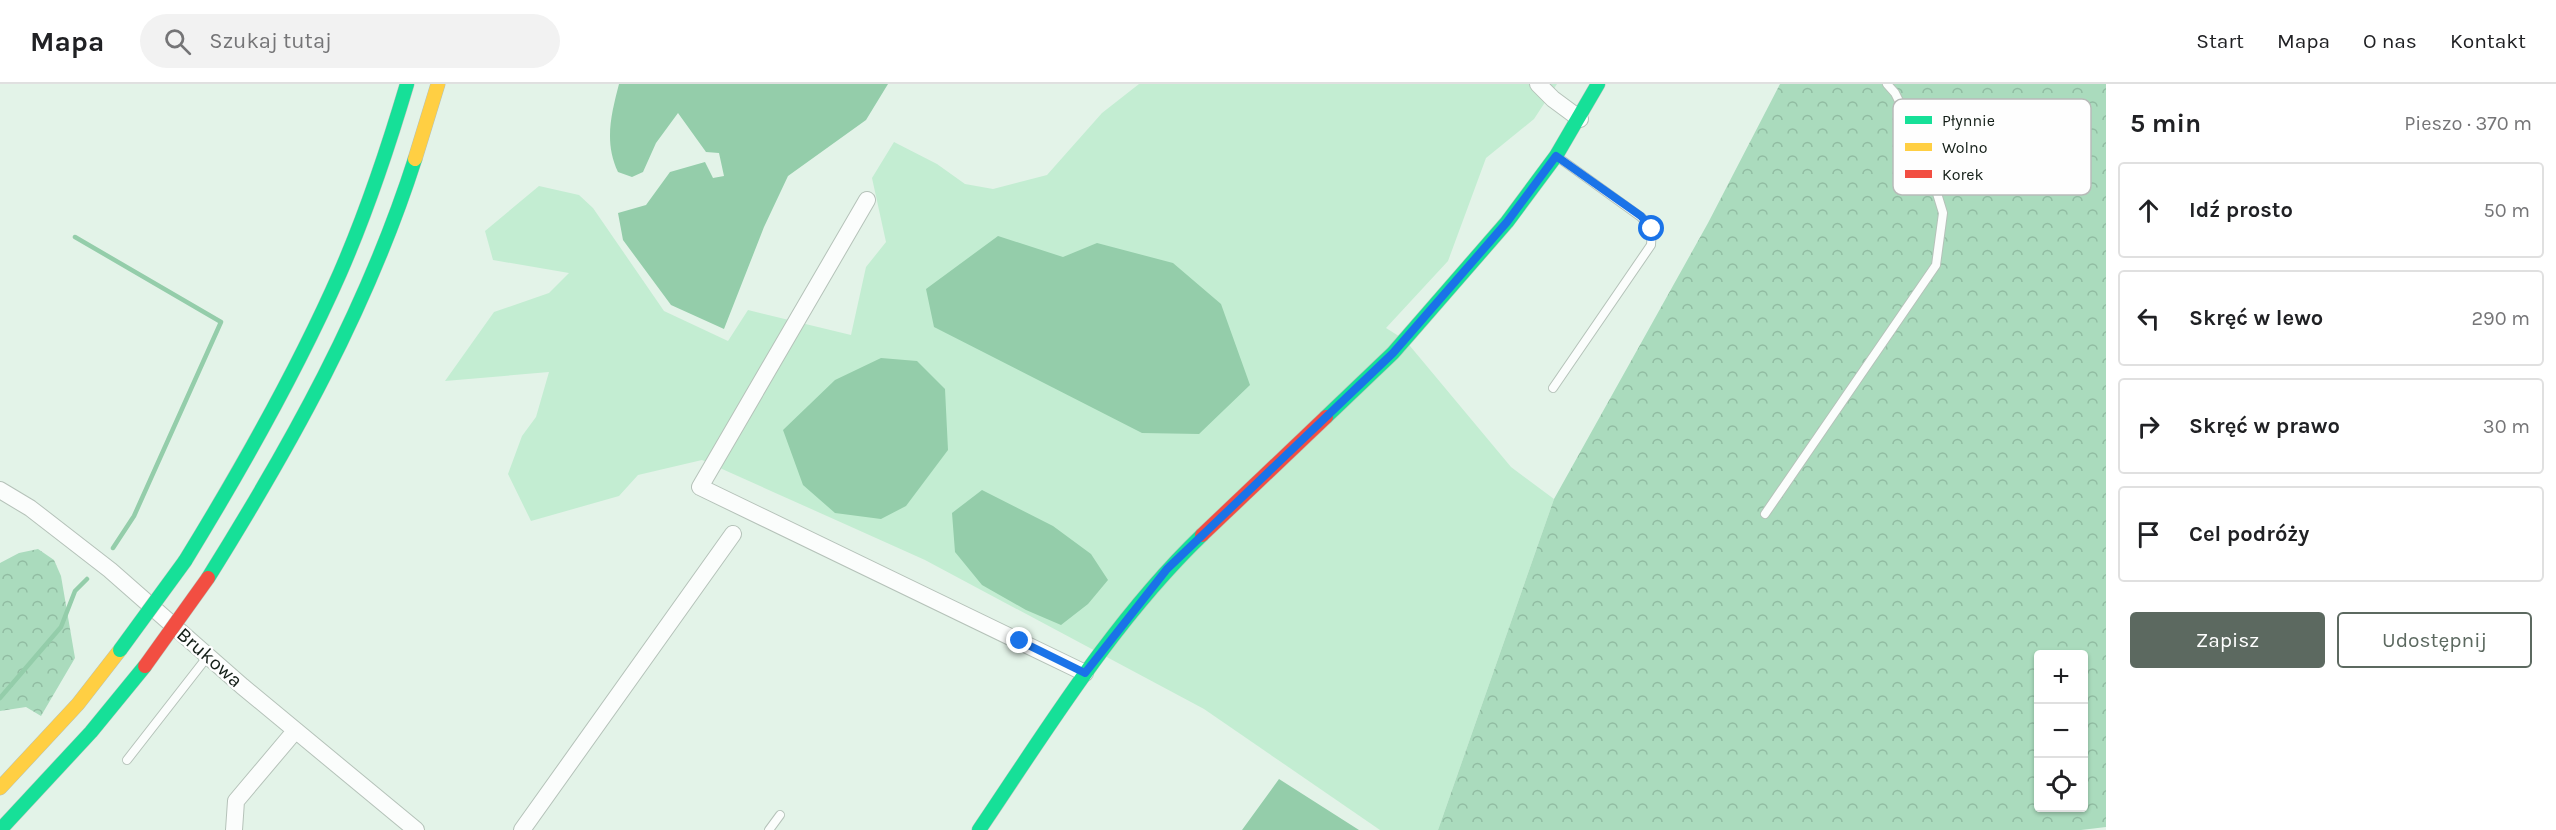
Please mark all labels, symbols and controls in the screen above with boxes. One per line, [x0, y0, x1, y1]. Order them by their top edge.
search box [140, 14, 560, 68]
text: Mapa [30, 25, 104, 58]
icon: search [161, 25, 194, 58]
text: Szukaj tutaj [209, 28, 332, 54]
text: Start [2196, 29, 2244, 53]
text: Mapa [2277, 29, 2330, 53]
text: O nas [2363, 29, 2417, 53]
text: Kontakt [2450, 29, 2526, 53]
legend [1893, 99, 2091, 195]
text: 5 min [2130, 108, 2201, 139]
text: Płynnie [1942, 111, 1995, 130]
text: Pieszo · 370 m [2404, 112, 2532, 135]
text: Wolno [1942, 138, 1987, 157]
text: Korek [1942, 165, 1983, 184]
icon: ahead [2132, 194, 2165, 227]
text: Idź prosto [2189, 197, 2293, 223]
text: 50 m [2483, 199, 2530, 222]
route start [1638, 215, 1664, 241]
icon: left [2132, 302, 2165, 335]
text: Skręć w lewo [2189, 305, 2323, 331]
text: 290 m [2471, 307, 2530, 330]
icon: right [2132, 410, 2165, 443]
text: Skręć w prawo [2189, 413, 2340, 439]
text: 30 m [2483, 415, 2530, 438]
icon: arrive [2132, 518, 2165, 551]
text: Cel podróży [2189, 521, 2309, 547]
button: Zapisz [2130, 612, 2325, 668]
button: Udostępnij [2337, 612, 2532, 668]
street label: Brukowa [172, 623, 247, 692]
route end [1006, 627, 1032, 653]
map controls [2034, 650, 2088, 812]
button: + [2034, 650, 2088, 704]
button: − [2034, 704, 2088, 758]
button: locate [2034, 758, 2088, 812]

